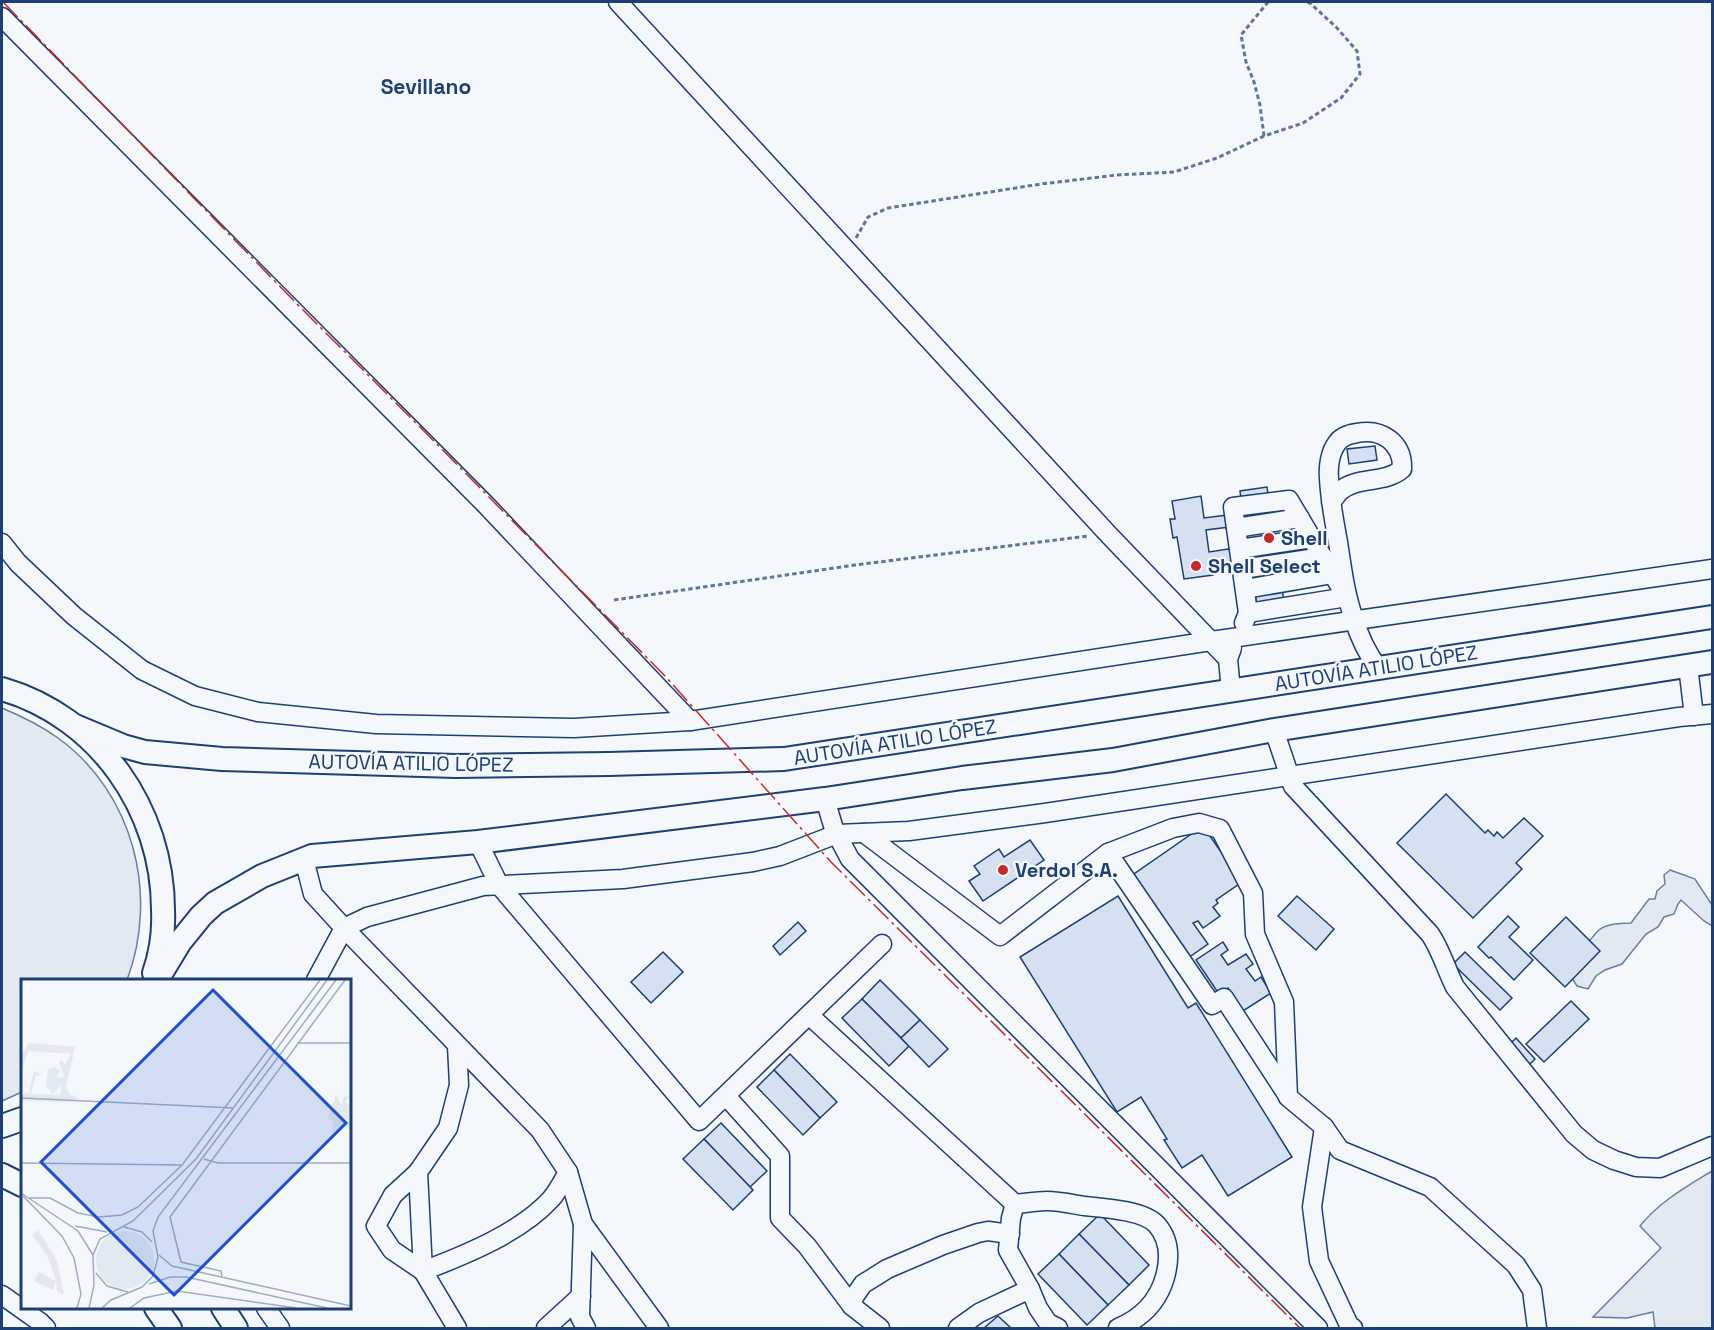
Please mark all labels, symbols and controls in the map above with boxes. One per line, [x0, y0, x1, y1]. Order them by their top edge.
district label: Sevillano [381, 73, 471, 100]
place label: Shell [1281, 525, 1328, 551]
marker: Shell [1262, 531, 1276, 545]
place label: Shell Select [1208, 553, 1321, 579]
marker: Shell Select [1189, 559, 1203, 573]
street label: AUTOVÍA ATILIO LÓPEZ [1273, 639, 1479, 697]
street label: AUTOVÍA ATILIO LÓPEZ [792, 713, 998, 771]
street label: AUTOVÍA ATILIO LÓPEZ [308, 748, 514, 778]
place label: Verdol S.A. [1015, 857, 1118, 883]
marker: Verdol S.A. [996, 863, 1010, 877]
inset map [21, 979, 351, 1309]

